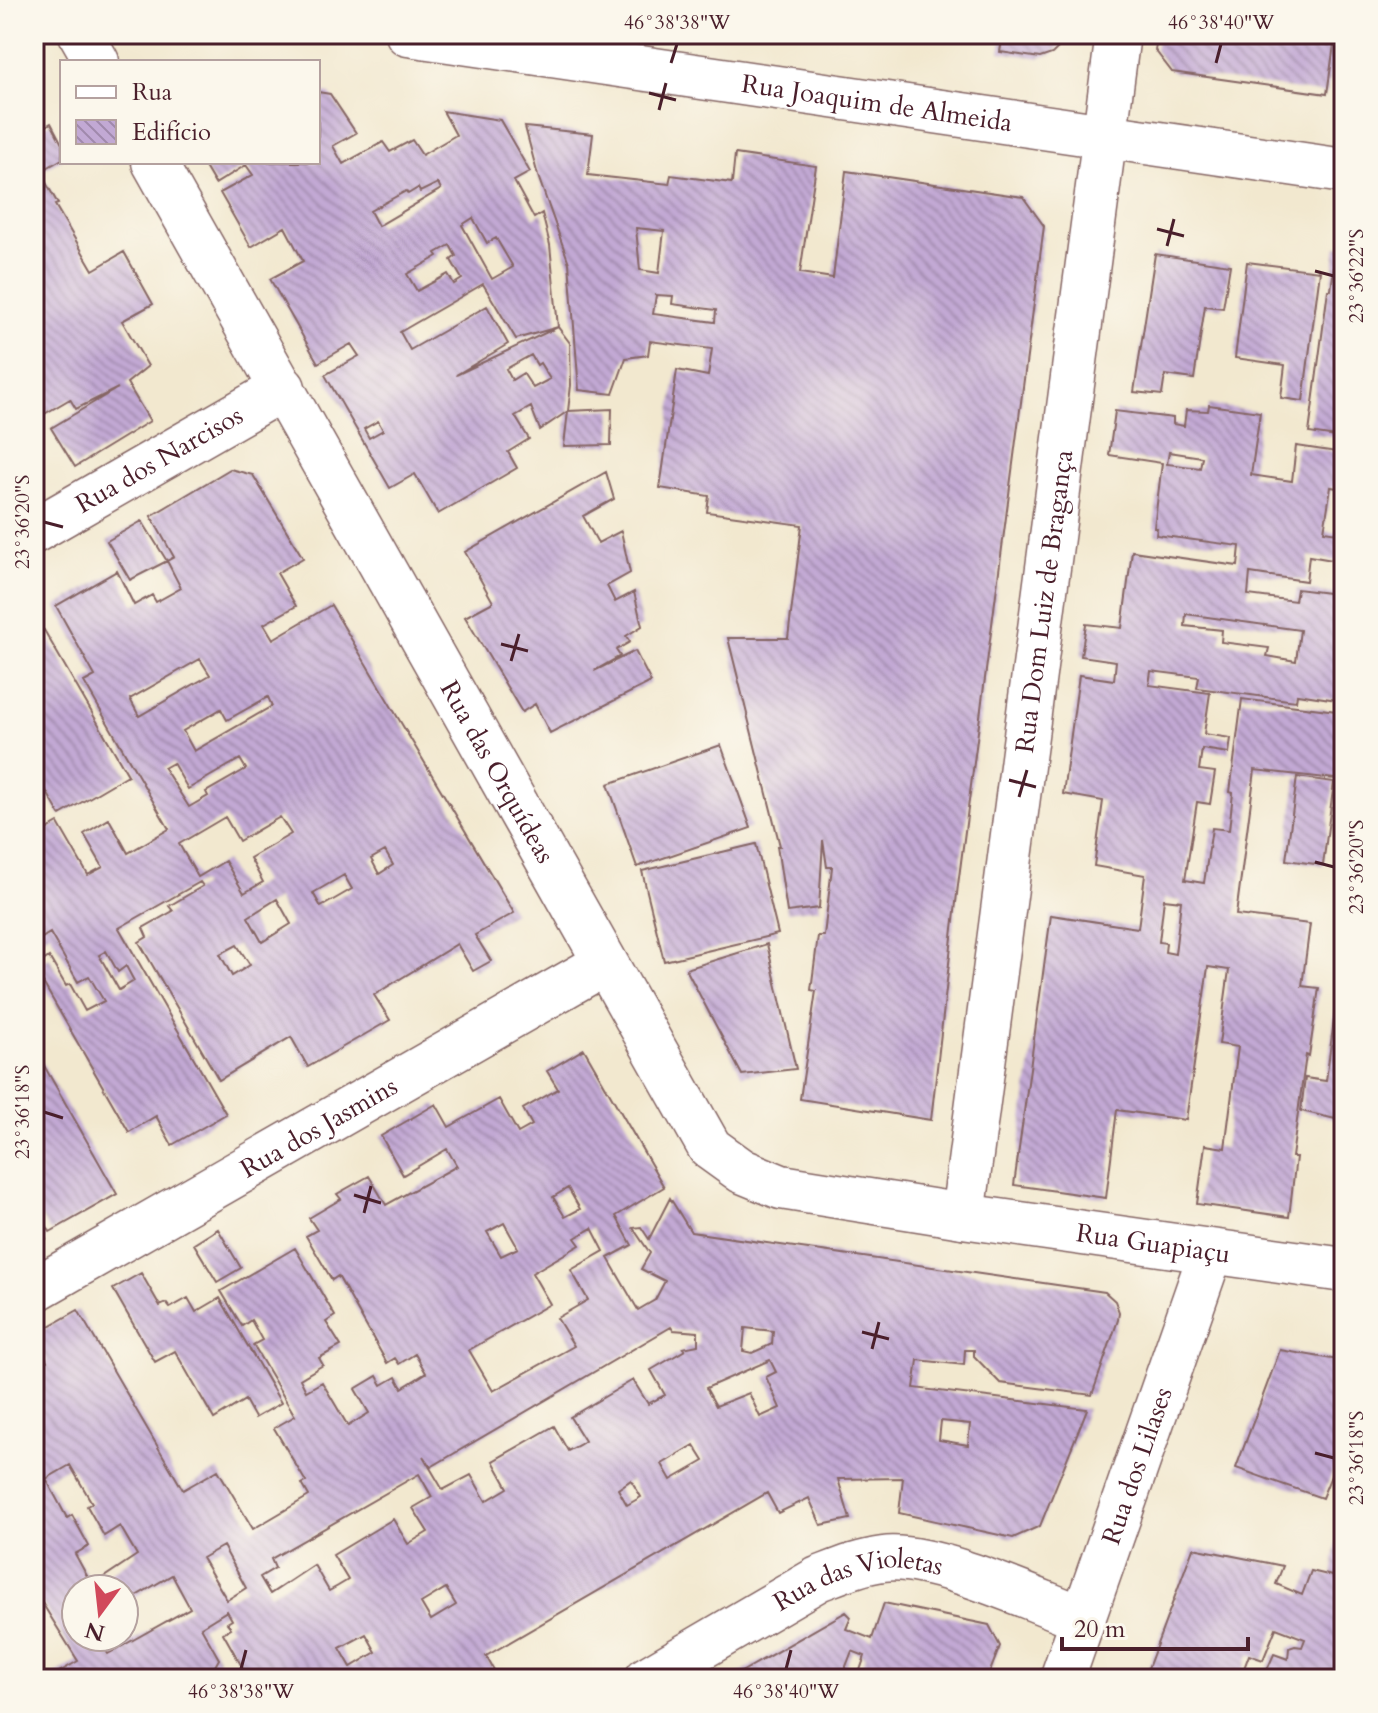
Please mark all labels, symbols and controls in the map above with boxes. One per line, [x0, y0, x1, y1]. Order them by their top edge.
text: 46°38'38"W [624, 9, 731, 36]
text: 46°38'40"W [1168, 9, 1275, 36]
legend [60, 60, 320, 164]
street label: Rua Joaquim de Almeida [739, 66, 1015, 140]
text: Rua [132, 76, 173, 109]
text: Edifício [132, 116, 211, 149]
text: 23°36'22"S [1343, 229, 1370, 323]
street label: Rua dos Narcisos [69, 398, 249, 522]
street label: Rua Dom Luiz de Bragança [1007, 448, 1081, 755]
text: 23°36'20"S [9, 475, 36, 569]
street label: Rua das Orquídeas [432, 674, 563, 870]
text: 23°36'20"S [1343, 820, 1370, 914]
text: 23°36'18"S [9, 1065, 36, 1159]
street label: Rua dos Jasmins [234, 1069, 404, 1186]
street label: Rua Guapiaçu [1074, 1215, 1232, 1272]
street label: Rua dos Lilases [1093, 1382, 1181, 1549]
text: 23°36'18"S [1343, 1411, 1370, 1505]
street label: Rua das Violetas [767, 1541, 947, 1619]
north arrow [60, 1573, 140, 1653]
scale bar [1062, 1601, 1248, 1651]
text: 20 m [1074, 1613, 1126, 1646]
text: N [82, 1614, 108, 1648]
text: 46°38'38"W [188, 1678, 295, 1705]
text: 46°38'40"W [733, 1678, 840, 1705]

